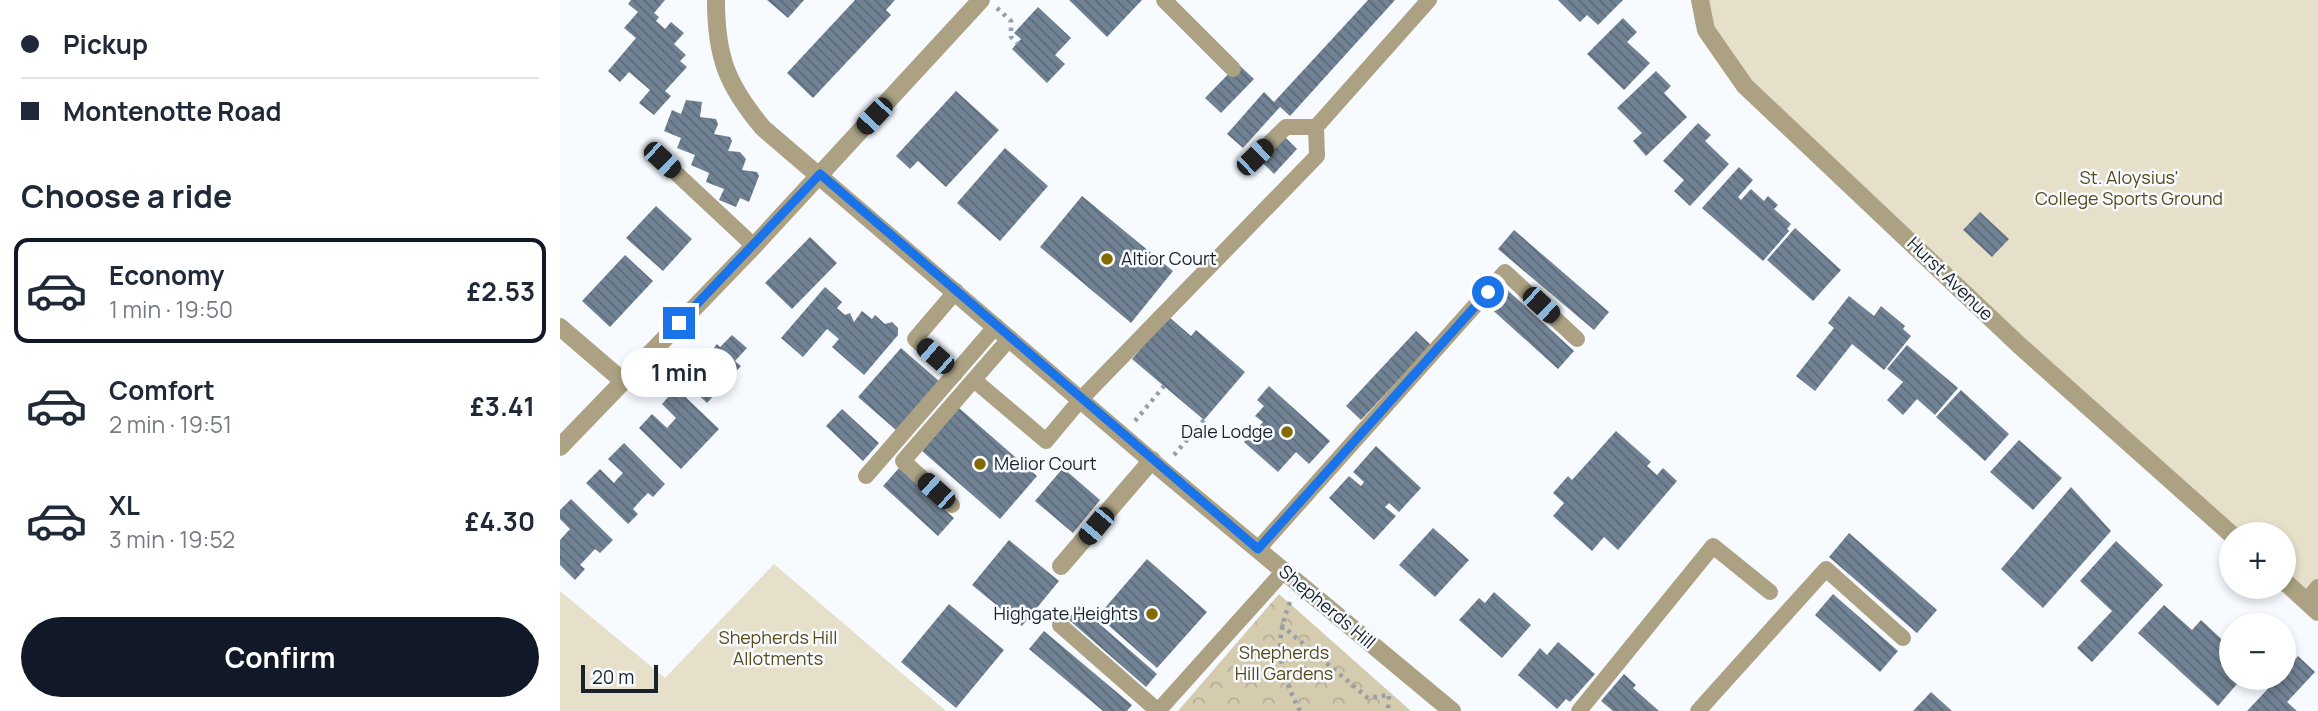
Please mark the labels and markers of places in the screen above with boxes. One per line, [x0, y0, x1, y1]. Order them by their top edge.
place label: Altior Court [1121, 246, 1217, 270]
marker: Altior Court [1099, 251, 1115, 267]
place label: Dale Lodge [1181, 419, 1273, 443]
marker: Dale Lodge [1279, 424, 1295, 440]
place label: Melior Court [994, 451, 1097, 475]
marker: Melior Court [972, 456, 988, 472]
place label: Highgate Heights [993, 601, 1138, 625]
marker: Highgate Heights [1144, 606, 1160, 622]

